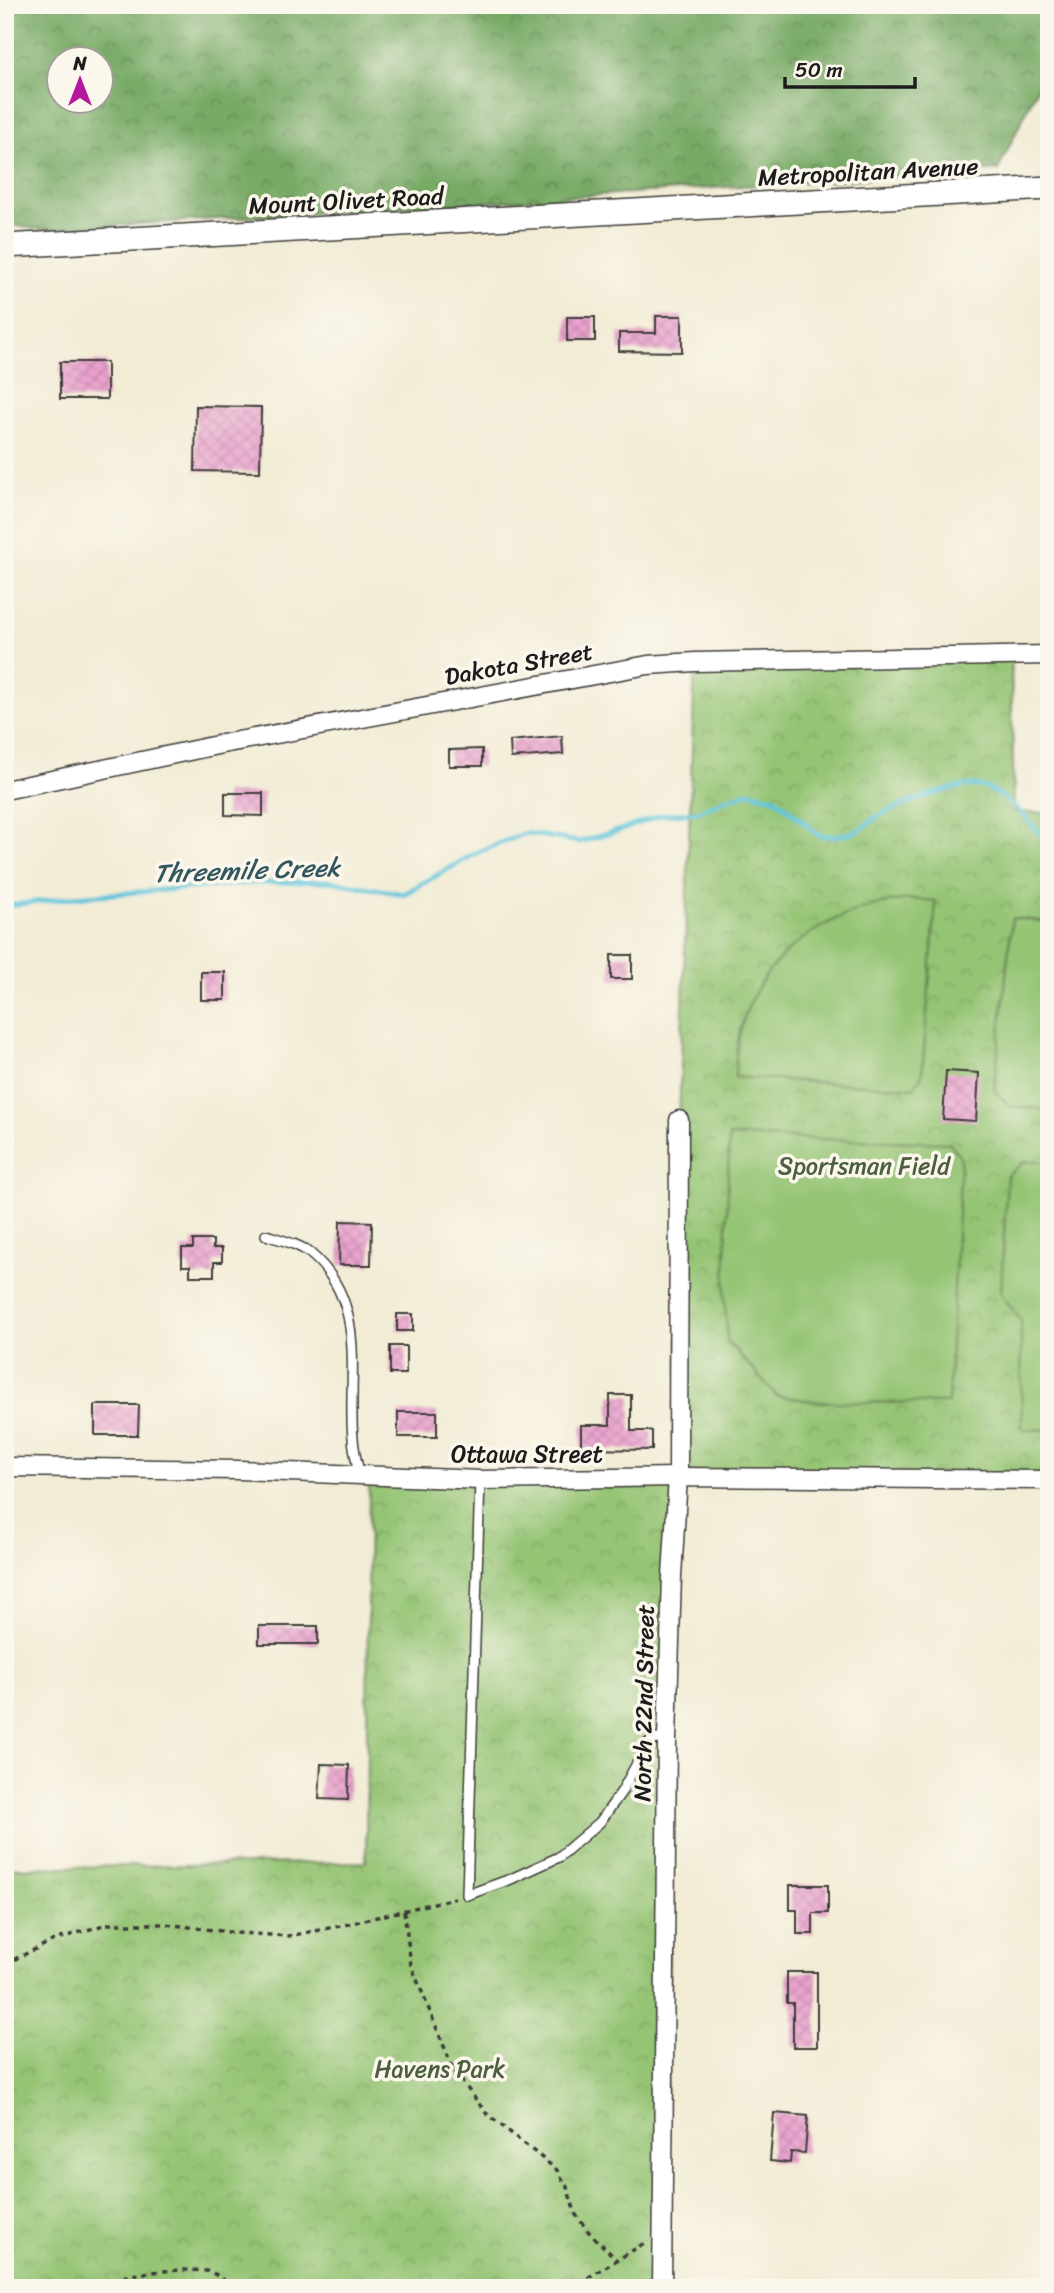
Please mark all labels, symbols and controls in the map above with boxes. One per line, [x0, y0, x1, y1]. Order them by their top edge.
north arrow [46, 46, 116, 116]
scale bar [785, 46, 914, 90]
text: N [72, 47, 87, 80]
text: 50 m [795, 51, 843, 89]
street label: Metropolitan Avenue [757, 145, 979, 199]
street label: Mount Olivet Road [248, 175, 446, 227]
street label: Dakota Street [442, 630, 596, 698]
water label: Threemile Creek [153, 844, 343, 896]
park label: Sportsman Field [778, 1145, 951, 1187]
street label: Ottawa Street [451, 1433, 603, 1475]
street label: North 22nd Street [621, 1604, 667, 1802]
park label: Havens Park [375, 2048, 506, 2090]

